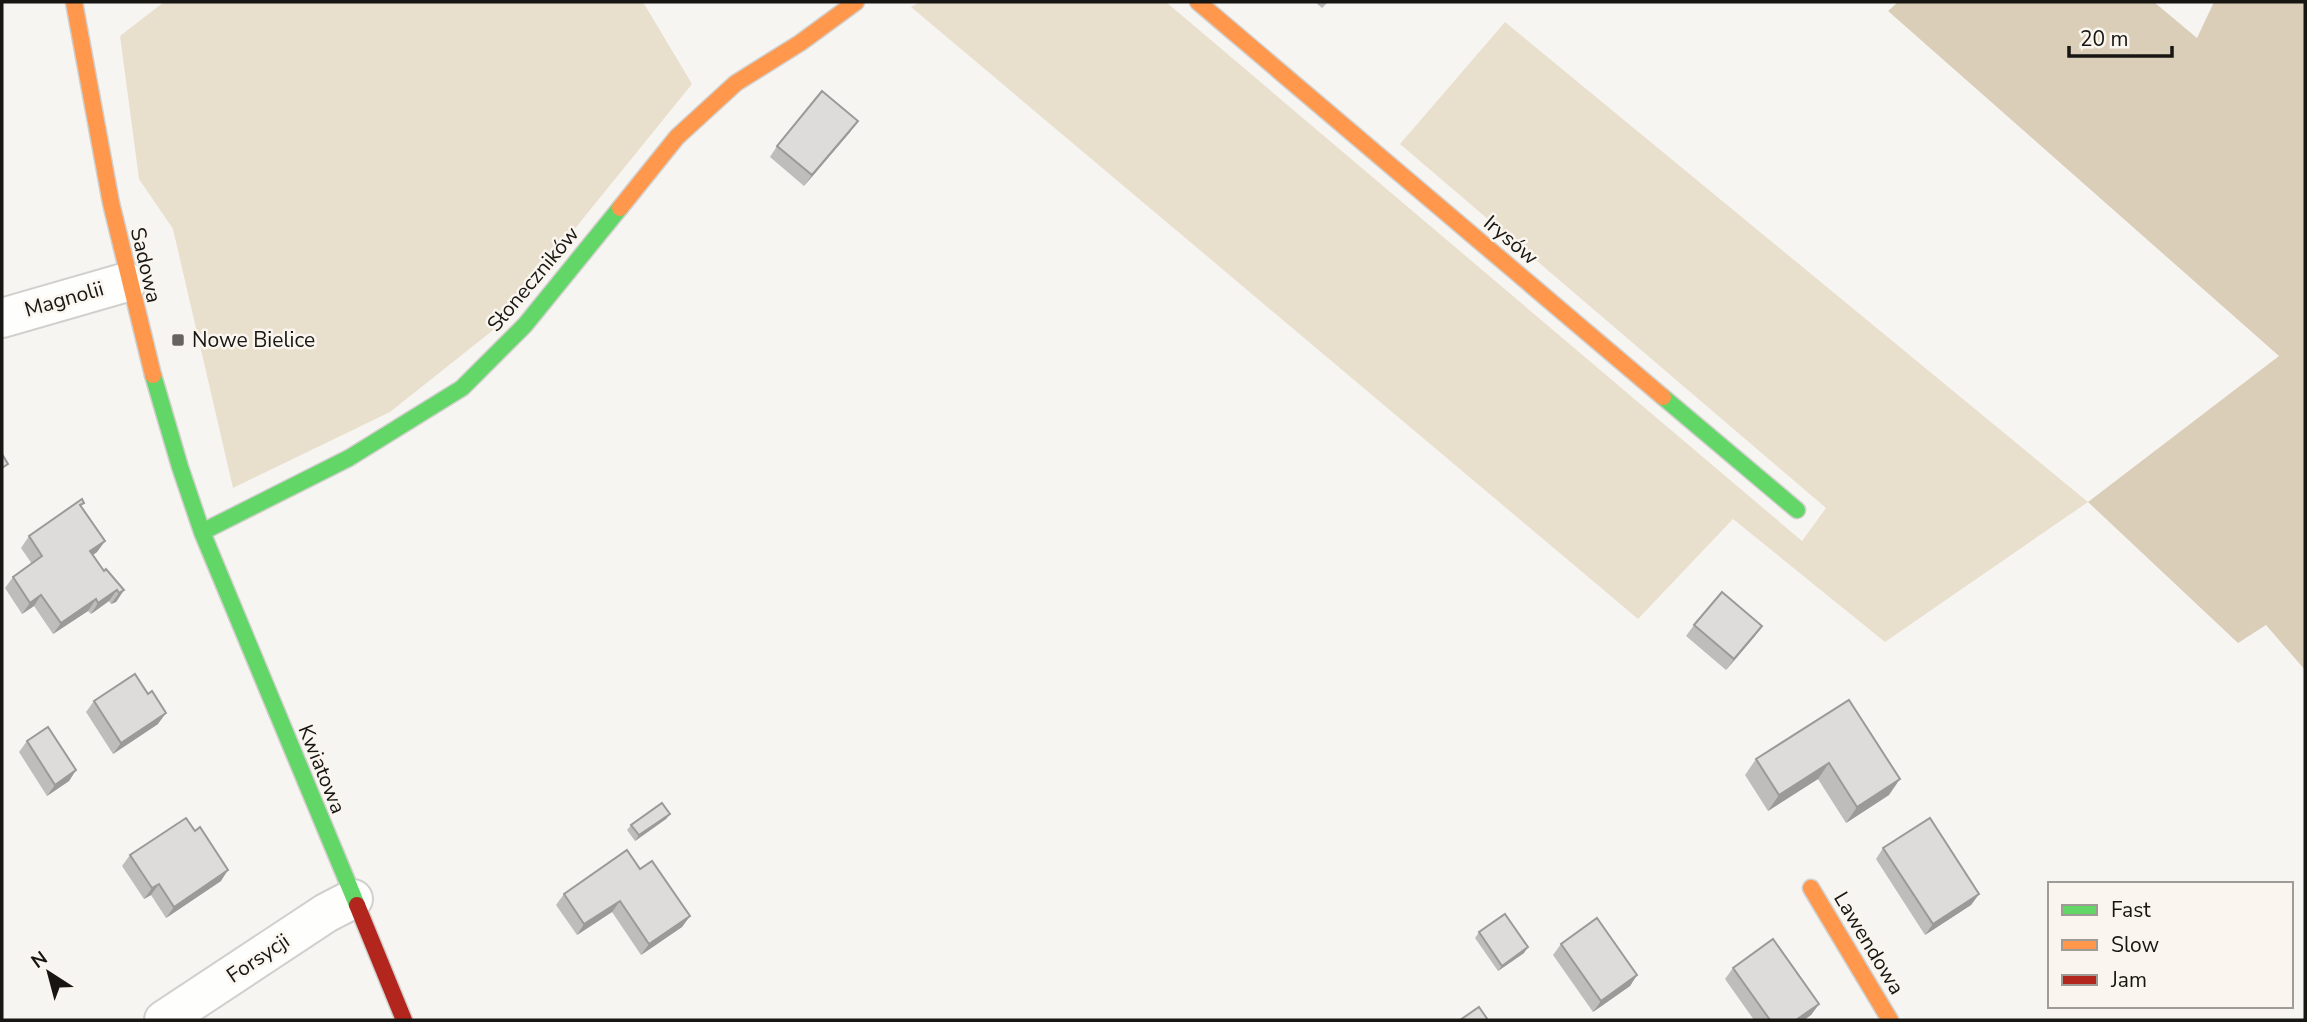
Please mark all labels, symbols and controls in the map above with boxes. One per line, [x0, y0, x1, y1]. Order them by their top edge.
scale bar [2069, 14, 2172, 58]
text: 20 m [2080, 25, 2129, 53]
street label: Irysów [1478, 209, 1545, 271]
street label: Słoneczników [481, 220, 586, 338]
street label: Sadowa [124, 225, 168, 305]
street label: Magnolii [21, 274, 107, 324]
place label: Nowe Bielice [192, 326, 315, 354]
marker: Nowe Bielice [170, 332, 186, 348]
street label: Kwiatowa [291, 720, 353, 818]
legend [2048, 882, 2293, 1008]
street label: Lawendowa [1827, 886, 1911, 1000]
text: Fast [2111, 896, 2151, 924]
street label: Forsycji [221, 927, 295, 989]
text: Slow [2111, 931, 2160, 959]
north arrow [14, 938, 84, 1008]
text: N [26, 945, 53, 975]
text: Jam [2110, 966, 2147, 994]

